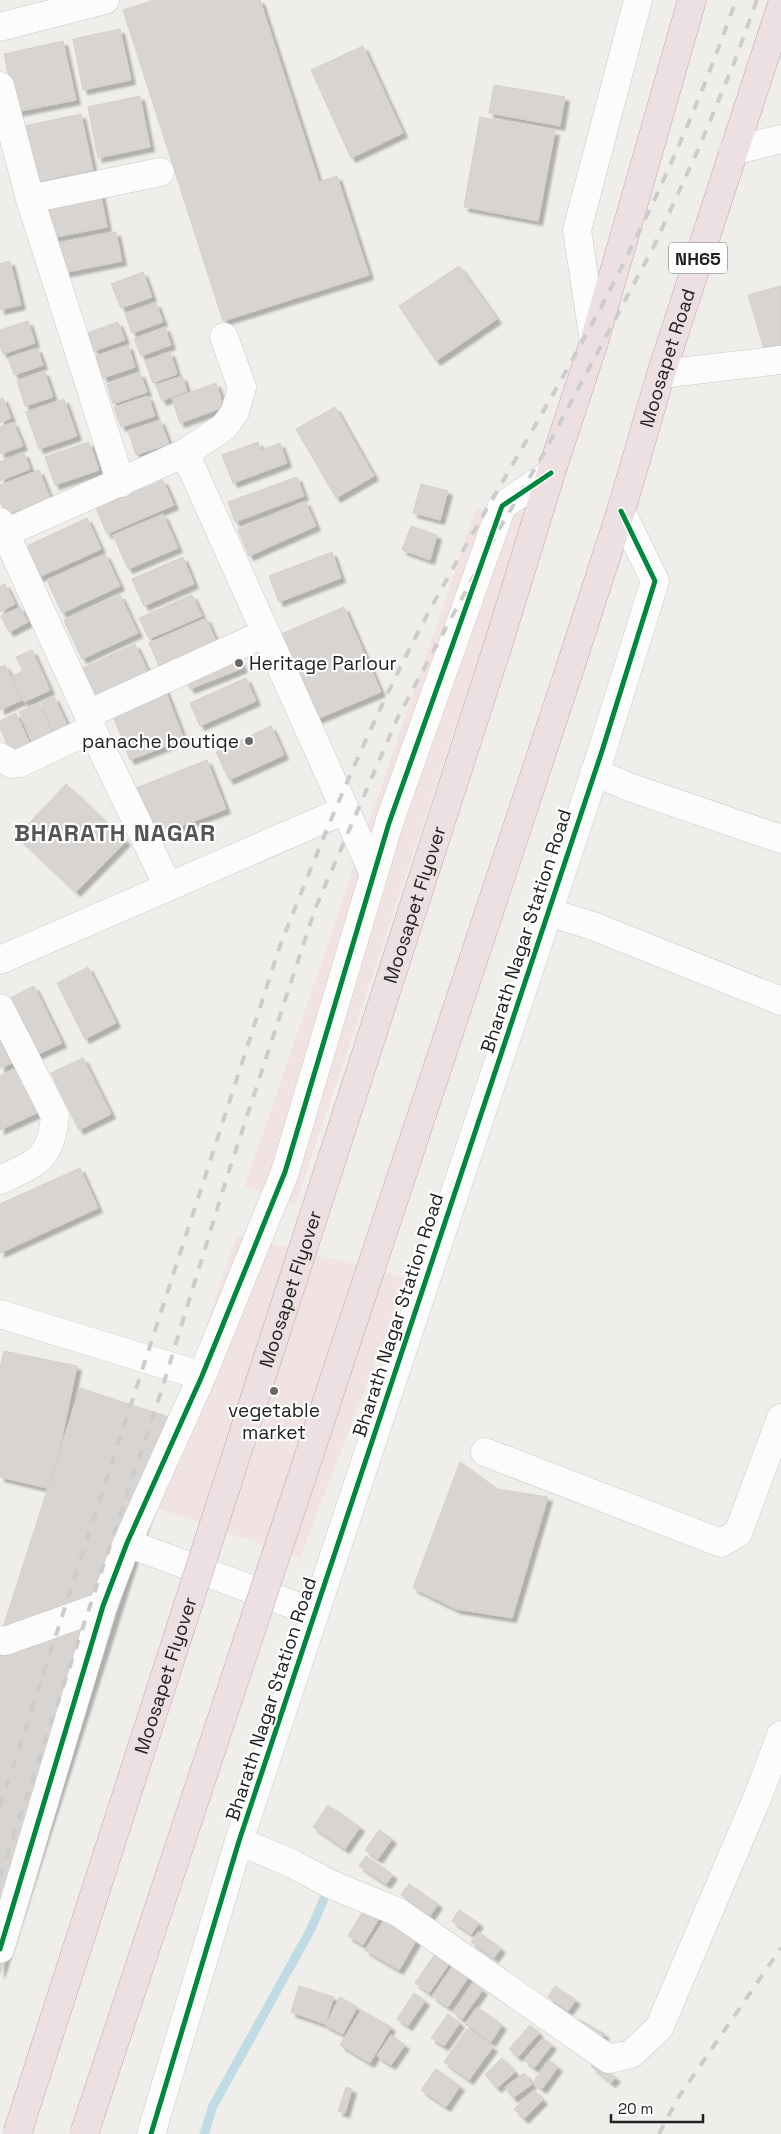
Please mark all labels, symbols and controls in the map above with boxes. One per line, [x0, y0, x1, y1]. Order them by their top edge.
road number: NH65 [669, 242, 727, 274]
street label: Moosapet Road [634, 285, 701, 430]
place label: Heritage Parlour [249, 651, 397, 676]
marker: Heritage Parlour [233, 657, 245, 669]
place label: panache boutiqe [82, 729, 239, 754]
marker: panache boutiqe [243, 735, 255, 747]
street label: Bharath Nagar Station Road [475, 806, 577, 1056]
district label: BHARATH NAGAR [14, 817, 216, 848]
street label: Moosapet Flyover [377, 823, 451, 986]
street label: Bharath Nagar Station Road [347, 1190, 449, 1440]
street label: Moosapet Flyover [253, 1207, 327, 1371]
marker: vegetable market [268, 1385, 280, 1397]
place label: vegetable market [228, 1398, 320, 1445]
street label: Bharath Nagar Station Road [220, 1574, 322, 1824]
street label: Moosapet Flyover [128, 1594, 202, 1757]
scale bar [611, 2092, 704, 2124]
text: 20 m [618, 2099, 653, 2118]

